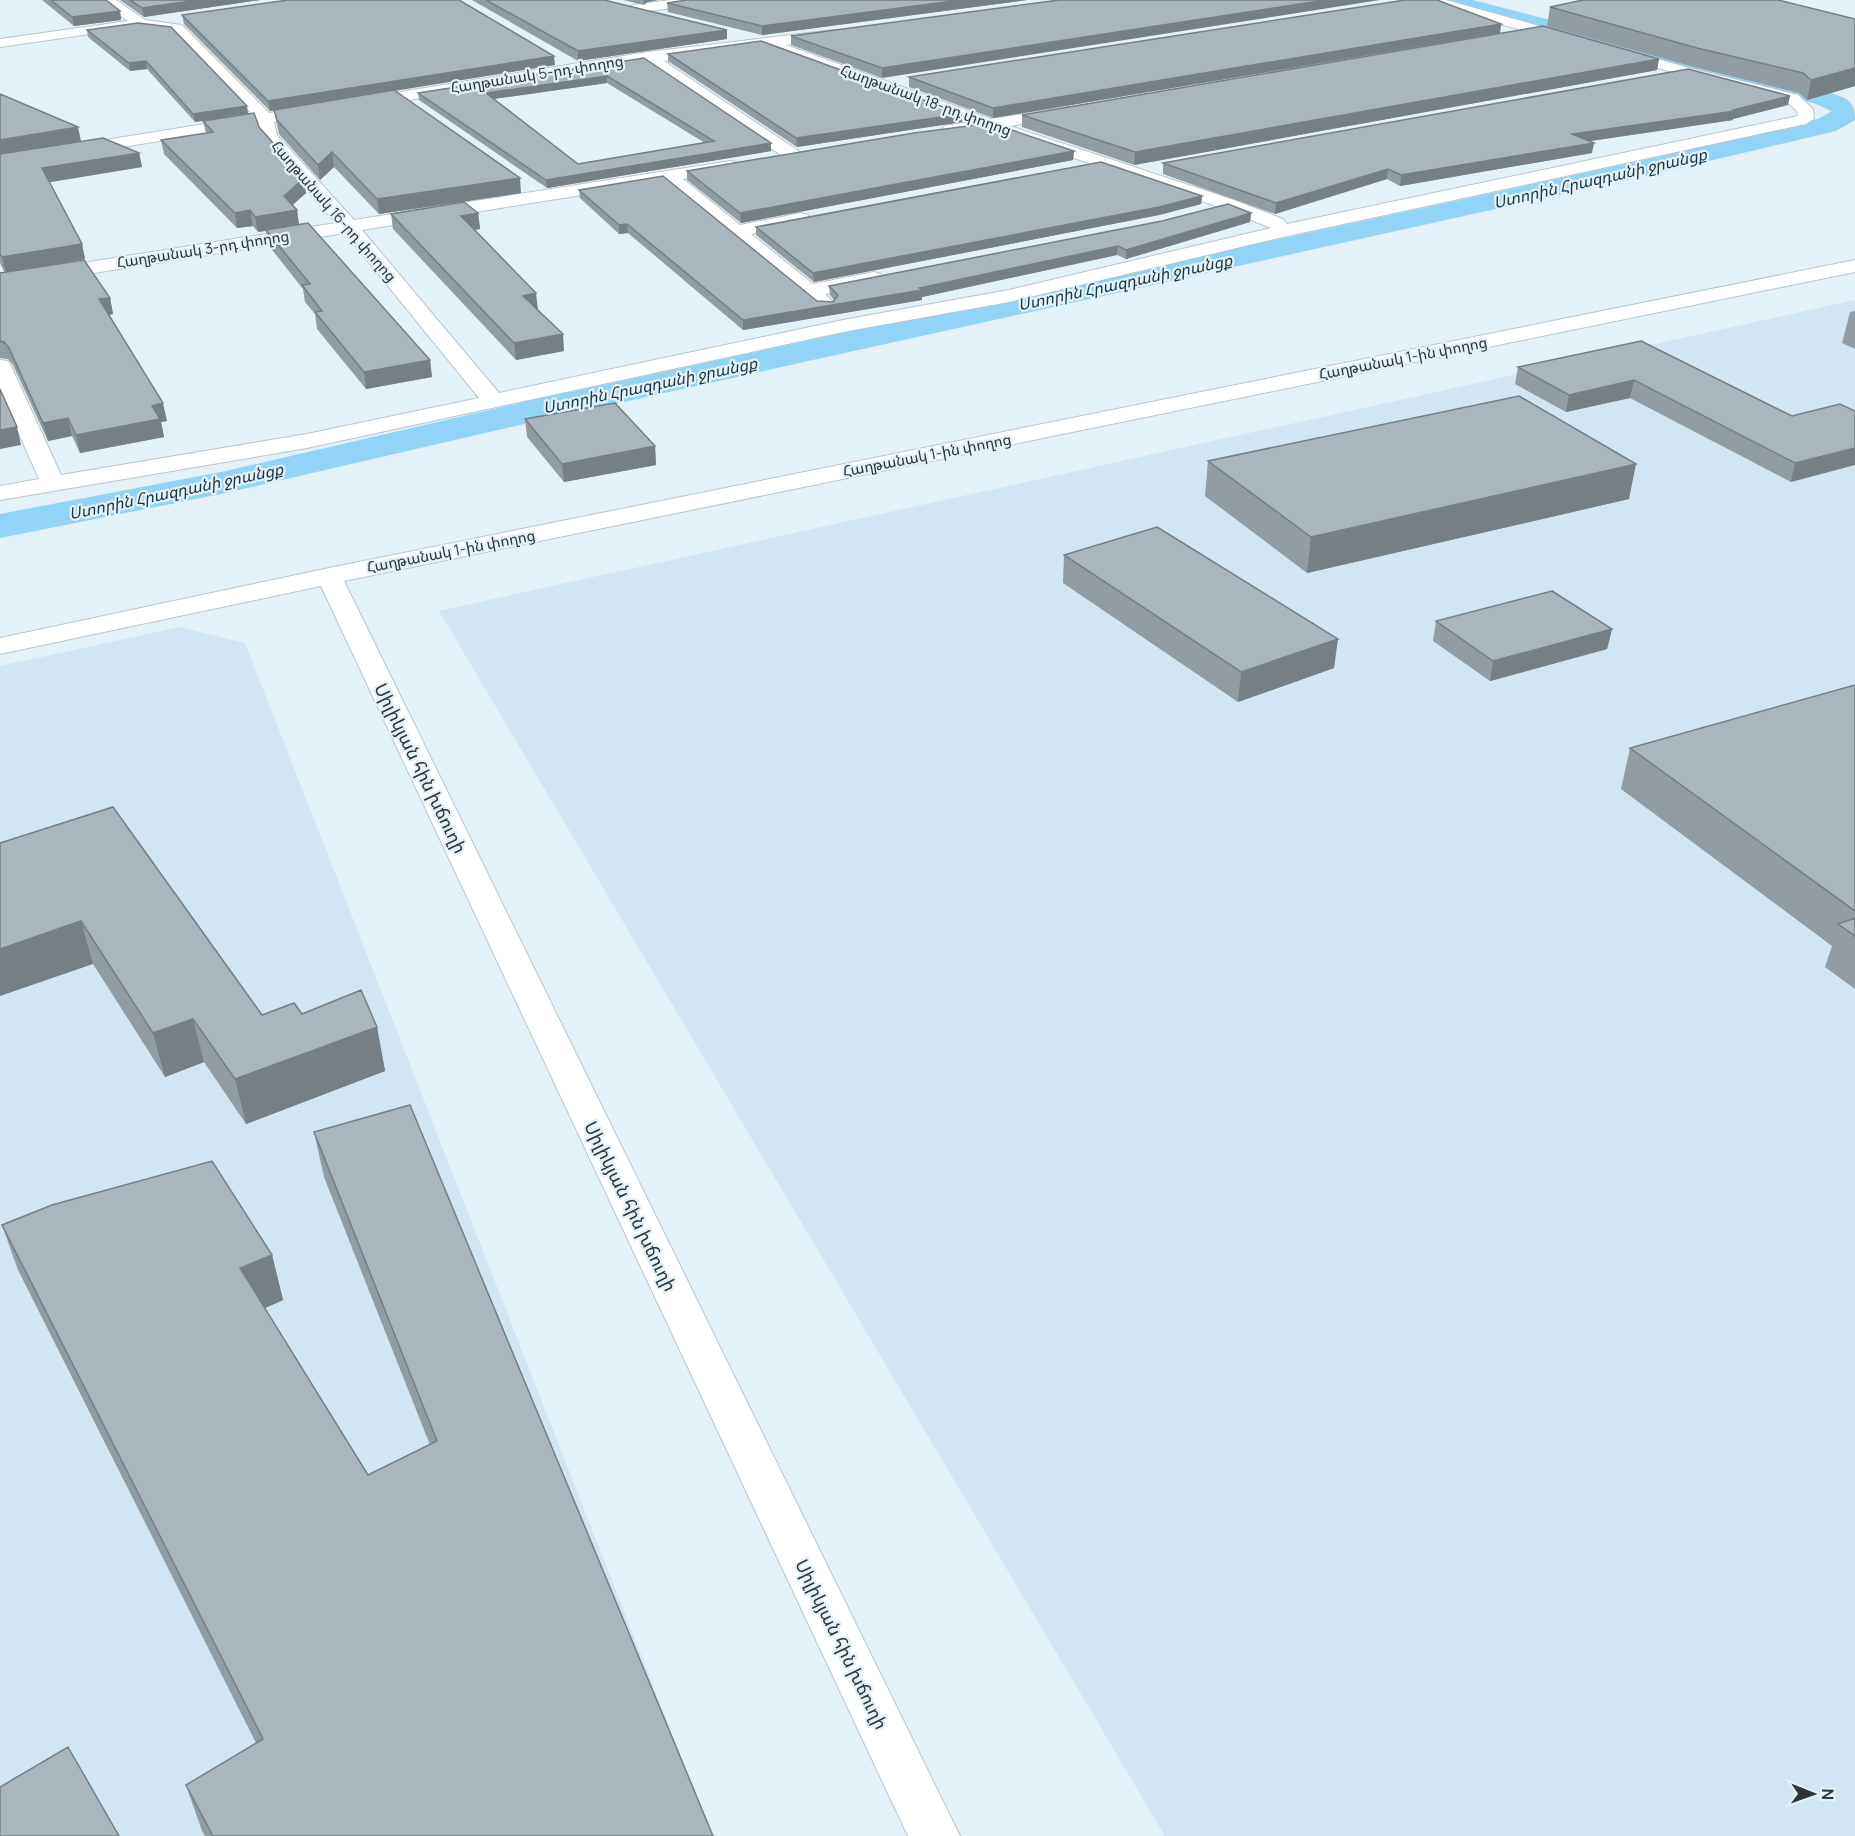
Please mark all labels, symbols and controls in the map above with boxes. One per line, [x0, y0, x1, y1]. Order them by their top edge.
street label: Հաղթանակ 5-րդ փողոց [449, 50, 625, 98]
street label: Հաղթանակ 18-րդ փողոց [838, 59, 1014, 141]
street label: Հաղթանակ 16-րդ փողոց [267, 136, 401, 286]
water label: Ստորին Հրազդանի ջրանցք [1491, 142, 1710, 213]
street label: Հաղթանակ 3-րդ փողոց [115, 225, 291, 273]
water label: Ստորին Հրազդանի ջրանցք [1016, 248, 1236, 315]
street label: Հաղթանակ 1-ին փողոց [1317, 331, 1489, 385]
water label: Ստորին Հրազդանի ջրանցք [541, 351, 761, 418]
street label: Հաղթանակ 1-ին փողոց [841, 428, 1013, 482]
water label: Ստորին Հրազդանի ջրանցք [67, 457, 287, 524]
street label: Հաղթանակ 1-ին փողոց [365, 524, 537, 578]
street label: Սիլիկյան հին խճուղի [369, 679, 473, 857]
street label: Սիլիկյան հին խճուղի [579, 1117, 683, 1295]
street label: Սիլիկյան հին խճուղի [790, 1555, 894, 1733]
north arrow [1783, 1764, 1843, 1824]
text: N [1817, 1788, 1839, 1800]

